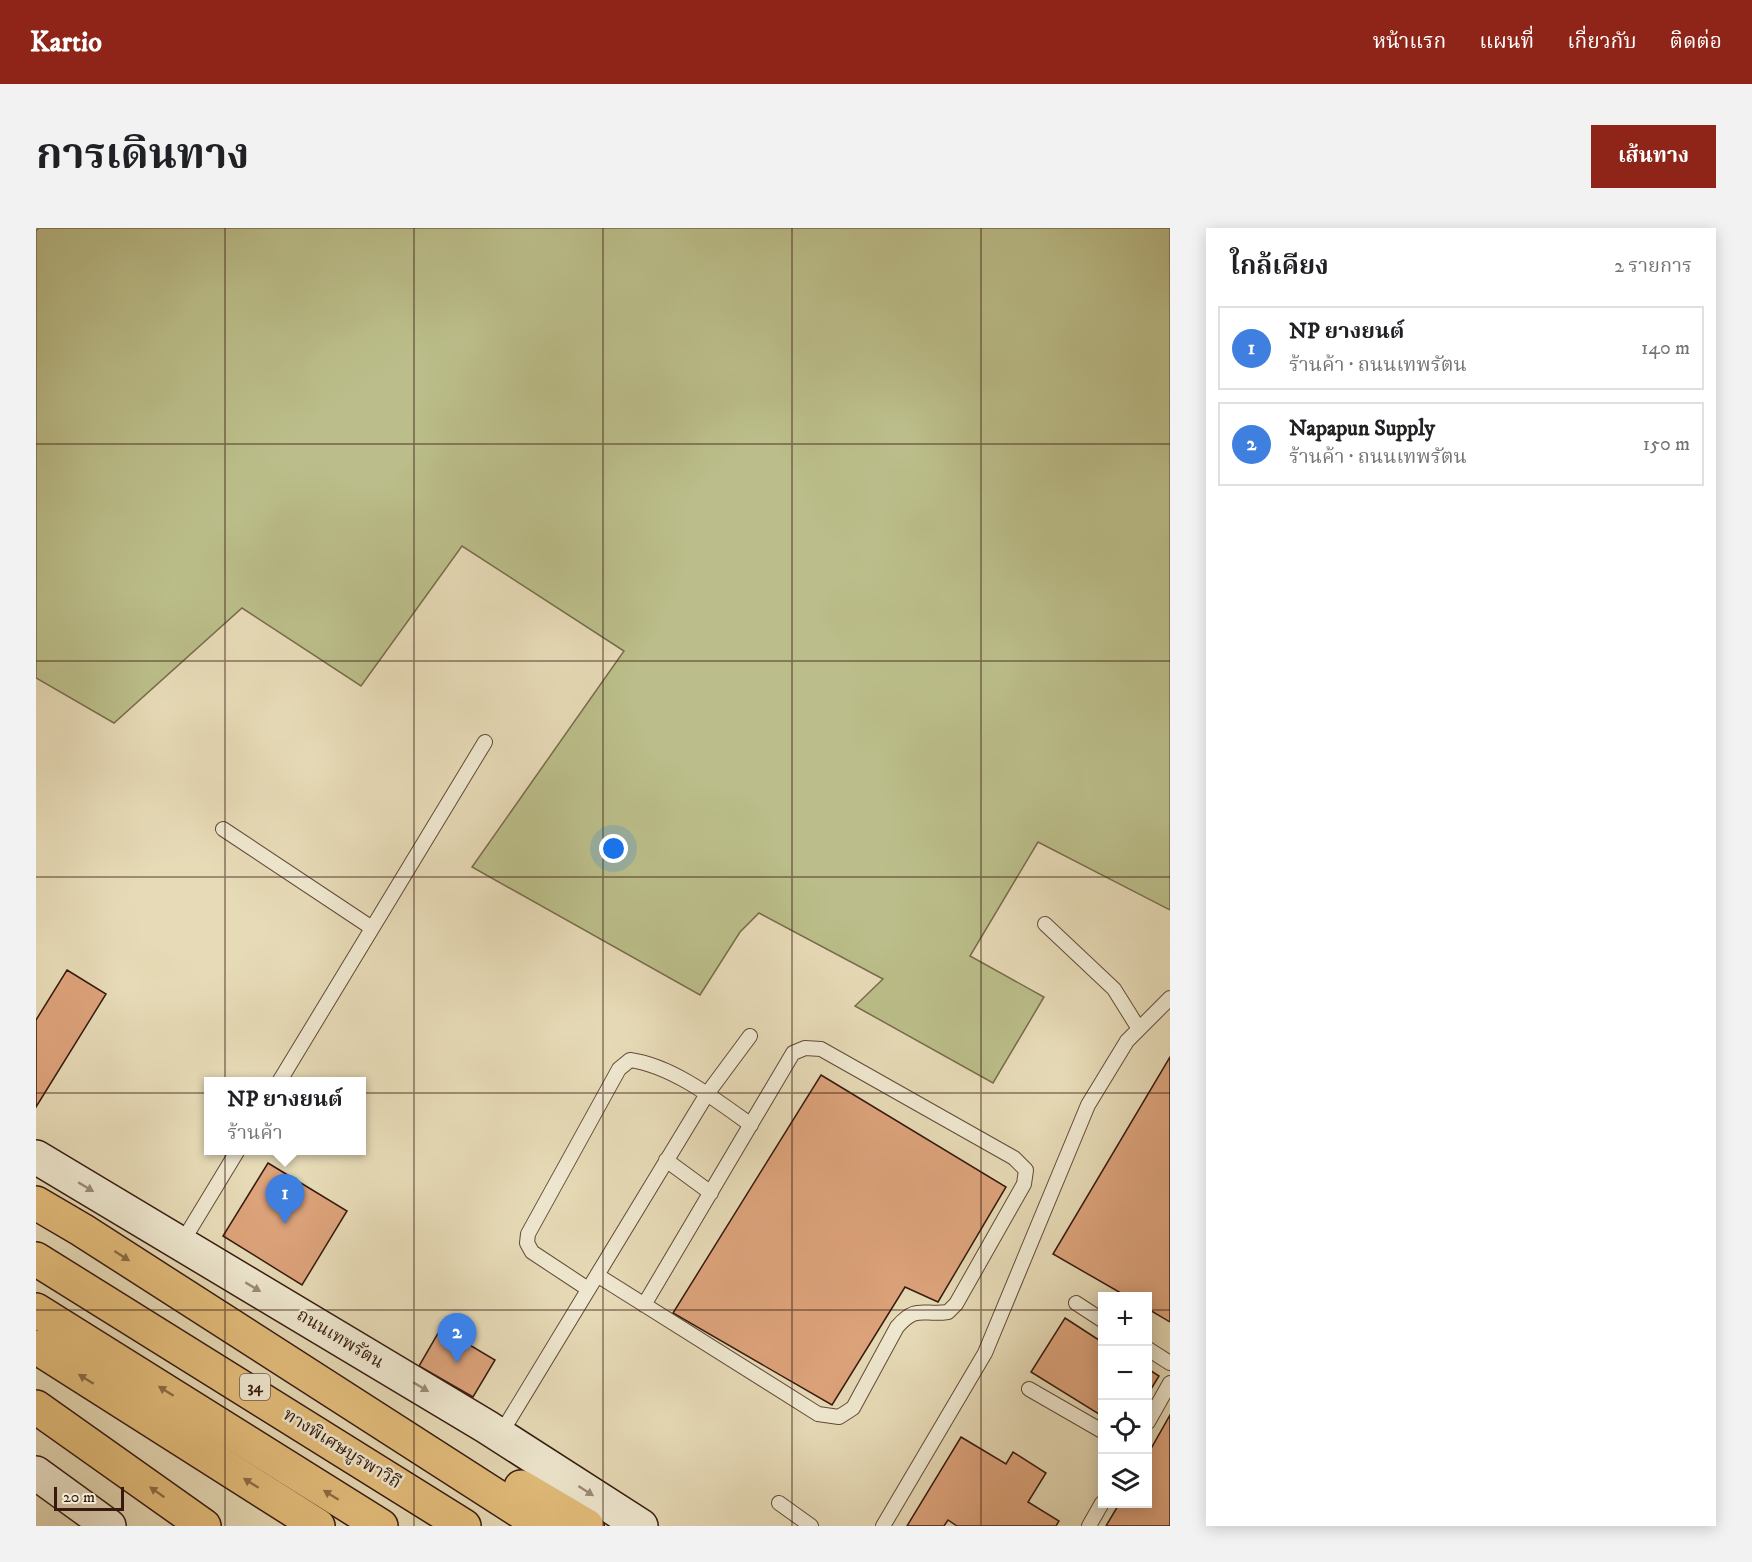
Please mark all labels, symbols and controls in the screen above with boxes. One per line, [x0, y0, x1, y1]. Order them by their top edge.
text: Kartio [30, 25, 102, 60]
text: หน้าแรก [1373, 29, 1446, 55]
text: แผนที่ [1479, 29, 1534, 55]
text: เกี่ยวกับ [1567, 29, 1637, 55]
text: ติดต่อ [1670, 29, 1722, 55]
button: เส้นทาง [1591, 125, 1716, 188]
text: การเดินทาง [36, 130, 249, 182]
text: ใกล้เคียง [1230, 250, 1329, 283]
text: 2 รายการ [1614, 254, 1692, 279]
text: NP ยางยนต์ [1289, 318, 1404, 345]
text: 1 [1248, 336, 1255, 361]
text: 140 m [1641, 336, 1690, 361]
text: ร้านค้า · ถนนเทพรัตน [1289, 353, 1467, 378]
text: Napapun Supply [1289, 415, 1435, 442]
text: 2 [1247, 432, 1256, 457]
text: 150 m [1643, 432, 1690, 457]
text: ร้านค้า · ถนนเทพรัตน [1289, 445, 1467, 470]
your location [599, 834, 628, 863]
popup [204, 1077, 366, 1155]
text: NP ยางยนต์ [227, 1086, 343, 1113]
text: ร้านค้า [227, 1121, 283, 1146]
pin: 1 [266, 1174, 304, 1224]
one-way arrow [78, 1182, 94, 1193]
one-way arrow [113, 1250, 130, 1261]
one-way arrow [245, 1282, 261, 1293]
map controls [1098, 1292, 1152, 1508]
button: + [1098, 1292, 1152, 1346]
street label: ถนนเทพรัตน [292, 1304, 388, 1374]
pin: 2 [438, 1314, 476, 1363]
button: − [1098, 1346, 1152, 1400]
one-way arrow [78, 1374, 94, 1385]
road number: 34 [240, 1374, 270, 1400]
one-way arrow [413, 1382, 429, 1393]
one-way arrow [158, 1386, 174, 1397]
button: locate [1098, 1400, 1152, 1454]
street label: ทางพิเศษบูรพาวิถี [279, 1404, 405, 1494]
button: layers [1098, 1454, 1152, 1508]
one-way arrow [243, 1478, 259, 1489]
scale bar [54, 1484, 124, 1512]
one-way arrow [578, 1485, 594, 1496]
one-way arrow [149, 1486, 165, 1498]
text: 20 m [63, 1487, 95, 1507]
one-way arrow [323, 1490, 339, 1501]

